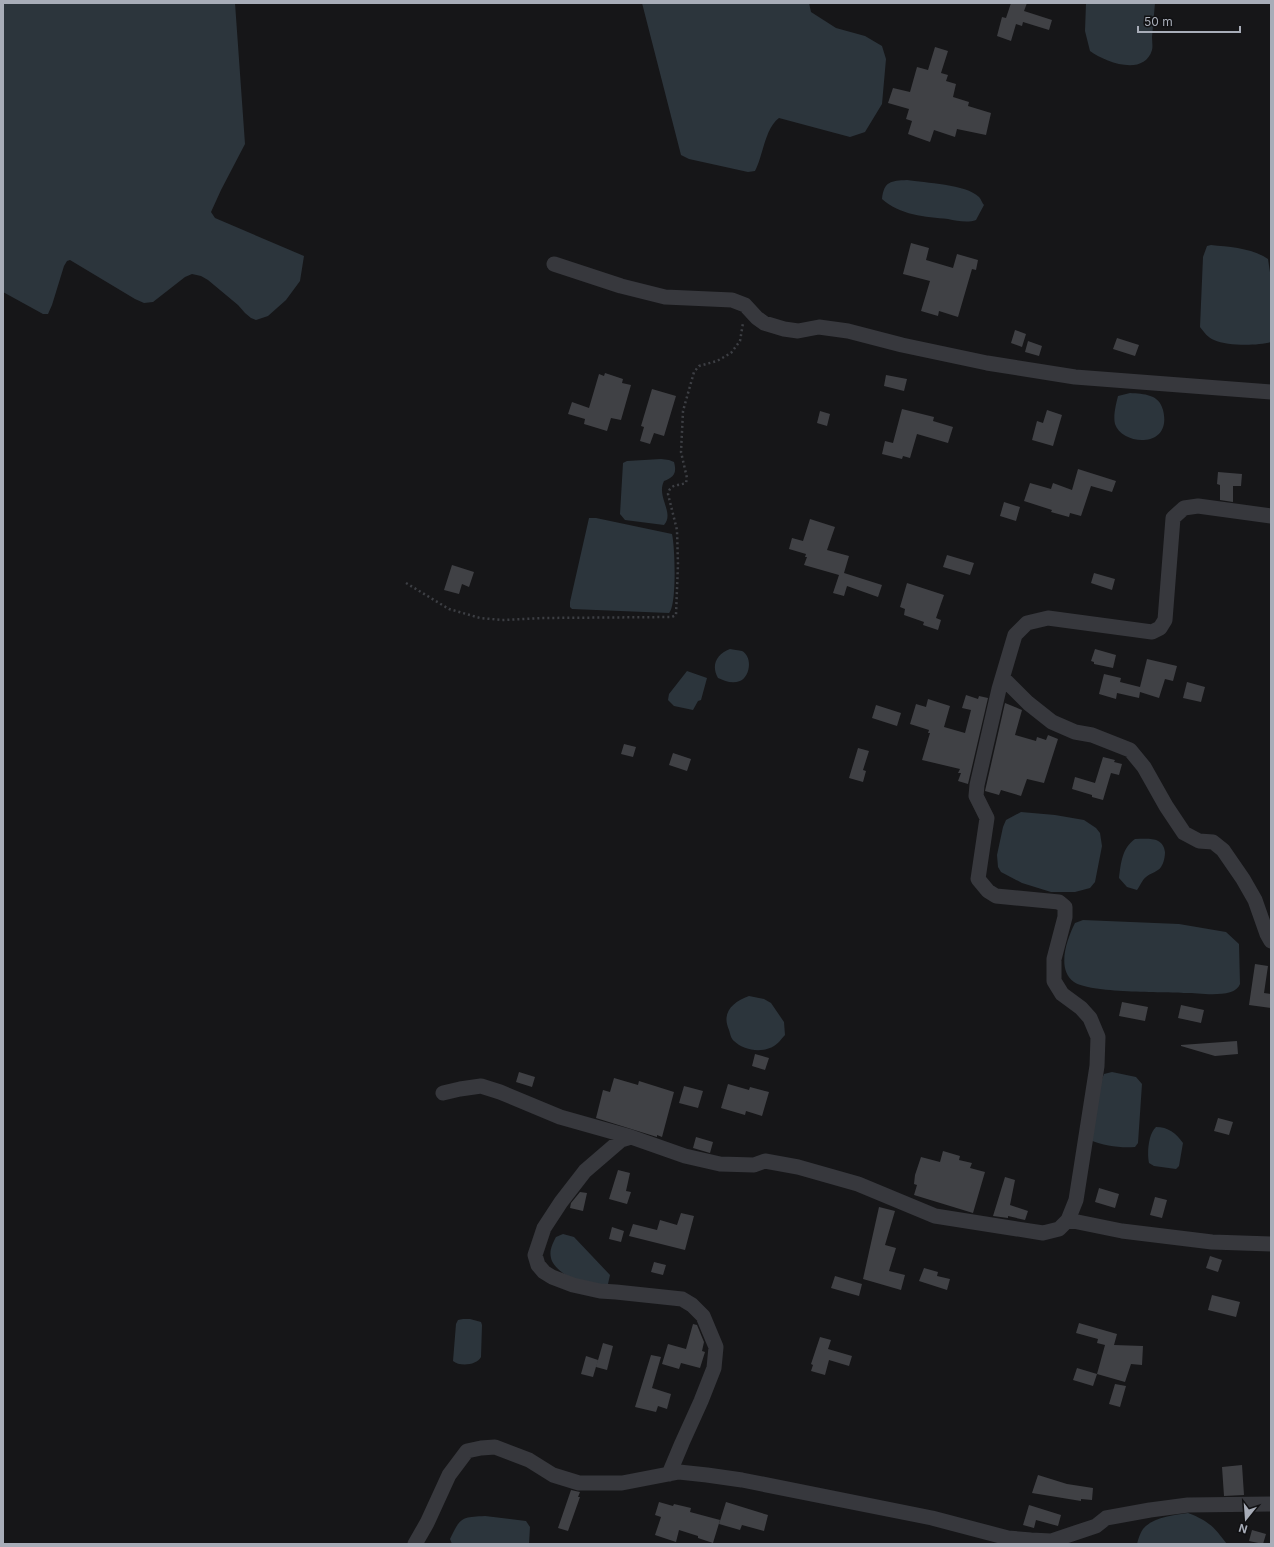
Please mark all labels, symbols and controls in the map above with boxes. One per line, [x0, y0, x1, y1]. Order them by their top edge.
scale bar [1138, 8, 1240, 34]
text: 50 m [1144, 14, 1173, 29]
north arrow [1226, 1499, 1266, 1539]
text: N [1237, 1521, 1249, 1536]

